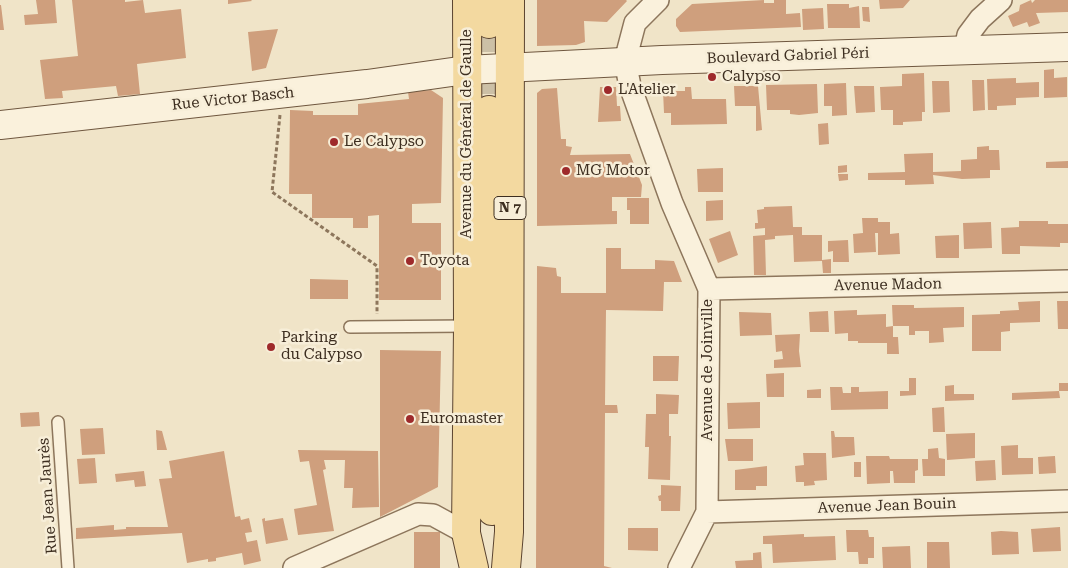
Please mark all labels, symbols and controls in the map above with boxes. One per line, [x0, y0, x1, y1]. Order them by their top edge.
street label: Avenue du Général de Gaulle [458, 29, 476, 239]
street label: Boulevard Gabriel Péri [706, 44, 870, 68]
place label: Calypso [722, 68, 781, 86]
marker: Calypso [706, 71, 718, 83]
place label: L'Atelier [618, 81, 676, 99]
street label: Rue Victor Basch [171, 84, 295, 114]
marker: L'Atelier [602, 84, 614, 96]
place label: Le Calypso [344, 133, 424, 151]
marker: Le Calypso [328, 136, 340, 148]
place label: MG Motor [576, 162, 650, 180]
marker: MG Motor [560, 165, 572, 177]
road number: N 7 [494, 197, 526, 220]
place label: Toyota [420, 252, 469, 270]
marker: Toyota [404, 255, 416, 267]
street label: Avenue Madon [834, 275, 942, 295]
street label: Avenue de Joinville [699, 299, 717, 441]
place label: Parking du Calypso [281, 329, 362, 364]
marker: Parking du Calypso [265, 341, 277, 353]
place label: Euromaster [420, 410, 503, 428]
marker: Euromaster [404, 413, 416, 425]
street label: Rue Jean Jaurès [35, 437, 61, 555]
street label: Avenue Jean Bouin [817, 495, 957, 517]

